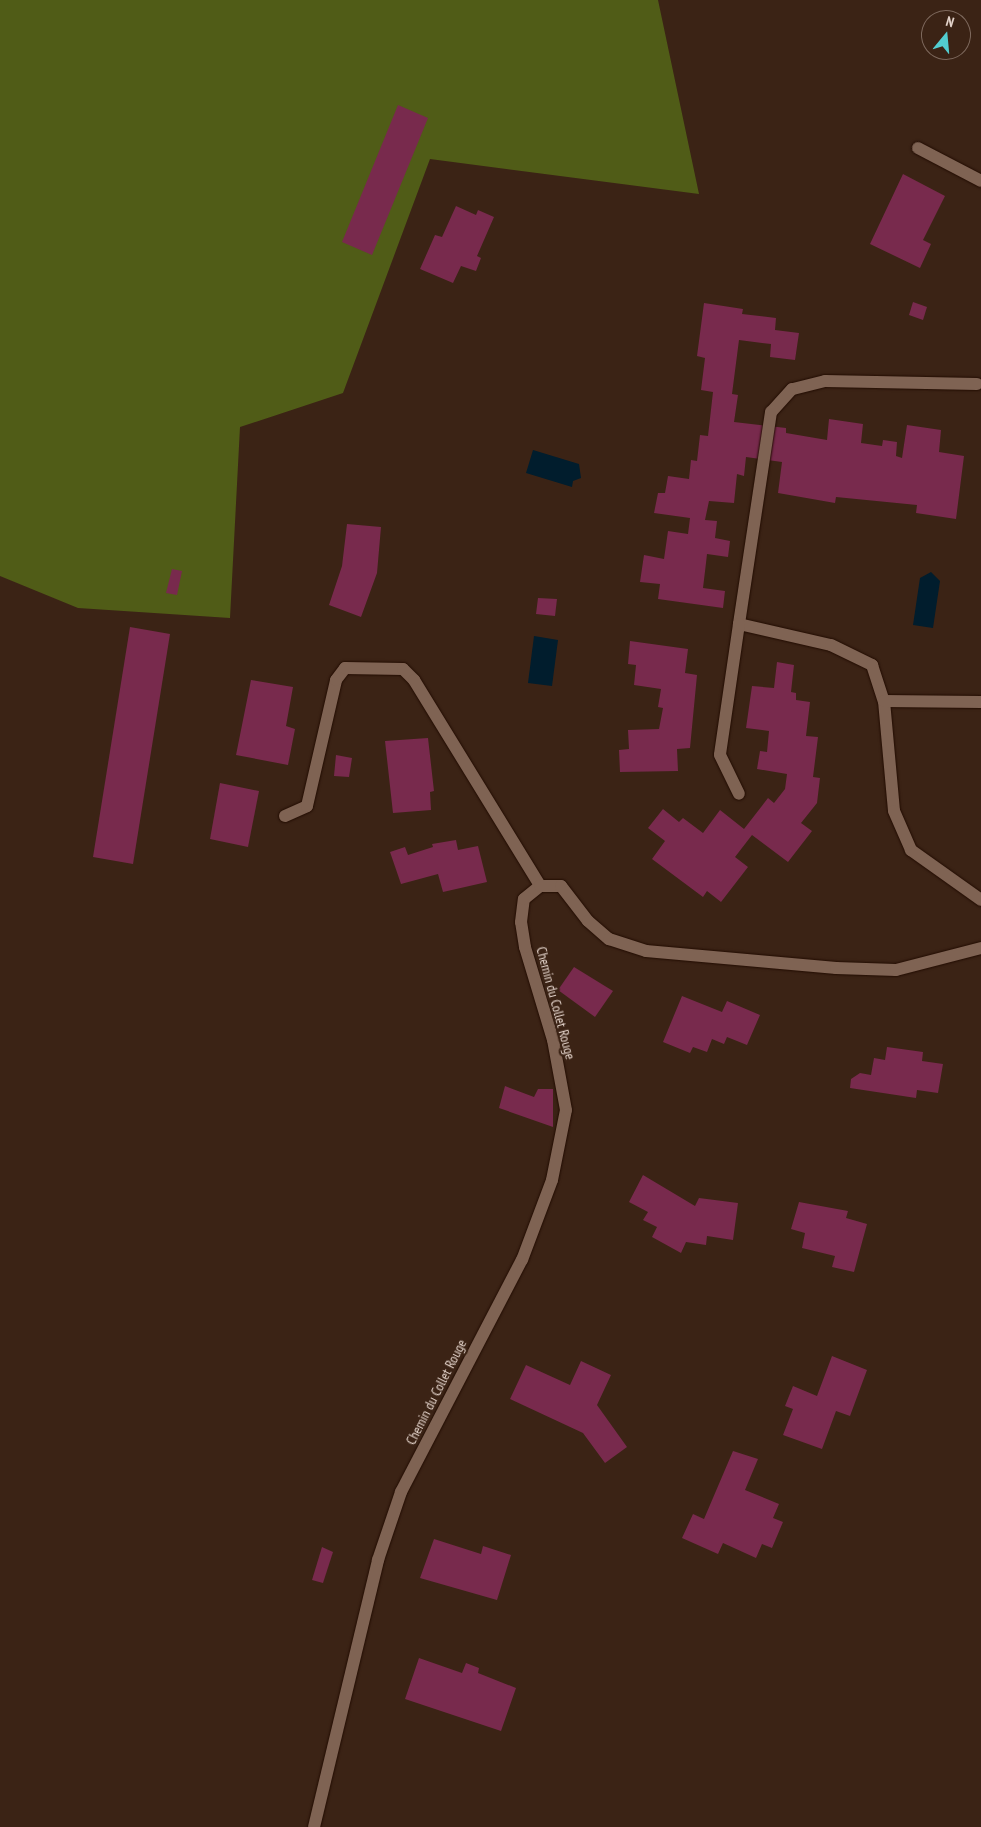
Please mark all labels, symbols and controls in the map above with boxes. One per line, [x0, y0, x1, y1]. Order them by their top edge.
north arrow [921, 10, 971, 60]
text: N [944, 12, 956, 31]
street label: Chemin du Collet Rouge [533, 945, 579, 1061]
street label: Chemin du Collet Rouge [402, 1336, 470, 1448]

